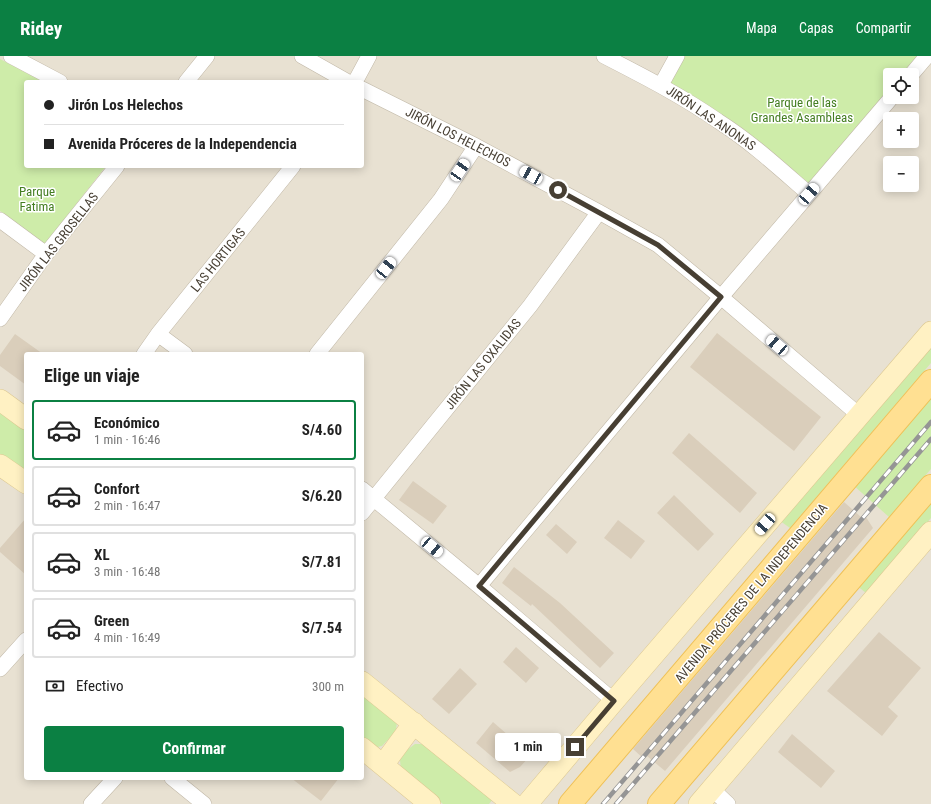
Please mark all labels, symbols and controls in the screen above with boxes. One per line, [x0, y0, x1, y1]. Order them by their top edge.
text: Ridey [20, 17, 62, 40]
text: Mapa [746, 20, 777, 36]
text: Capas [799, 20, 834, 36]
text: Compartir [856, 20, 911, 36]
map controls [883, 68, 919, 192]
button: locate [883, 68, 919, 104]
street label: JIRÓN LAS ANONAS [663, 83, 759, 154]
park label: Parque de las Grandes Asambleas [751, 95, 853, 125]
text: Jirón Los Helechos [68, 96, 183, 114]
street label: JIRÓN LOS HELECHOS [403, 104, 513, 170]
button: + [883, 112, 919, 148]
text: Avenida Próceres de la Independencia [68, 135, 297, 153]
button: − [883, 156, 919, 192]
car [448, 157, 472, 183]
car [518, 164, 544, 186]
route start [549, 181, 567, 199]
car [797, 181, 821, 207]
park label: Parque Fatima [19, 184, 55, 214]
street label: JIRÓN LAS GROSELLAS [15, 189, 101, 294]
street label: LAS HORTIGAS [188, 225, 248, 295]
car [374, 255, 398, 281]
street label: JIRÓN LAS OXALIDAS [442, 316, 524, 412]
car [764, 333, 790, 357]
text: Elige un viaje [44, 365, 140, 386]
icon: car [46, 412, 82, 448]
text: Económico [94, 414, 160, 432]
text: S/4.60 [302, 421, 342, 439]
text: 1 min · 16:46 [94, 432, 160, 447]
icon: car [46, 478, 82, 514]
text: Confort [94, 480, 140, 498]
text: S/6.20 [302, 487, 342, 505]
text: 2 min · 16:47 [94, 498, 160, 513]
street label: AVENIDA PRÓCERES DE LA INDEPENDENCIA [672, 500, 831, 686]
car [753, 511, 777, 537]
car [419, 535, 445, 559]
icon: car [46, 544, 82, 580]
text: XL [94, 546, 110, 564]
text: S/7.81 [302, 553, 342, 571]
text: 3 min · 16:48 [94, 564, 160, 579]
icon: car [46, 610, 82, 646]
text: Green [94, 612, 129, 630]
text: S/7.54 [302, 619, 342, 637]
text: 4 min · 16:49 [94, 630, 160, 645]
icon: cash [44, 675, 66, 697]
text: Efectivo [76, 677, 124, 695]
text: 300 m [312, 679, 344, 694]
button: Confirmar [44, 726, 344, 772]
callout: 1 min [495, 733, 561, 761]
route end [566, 738, 584, 756]
text: 1 min [514, 739, 542, 754]

